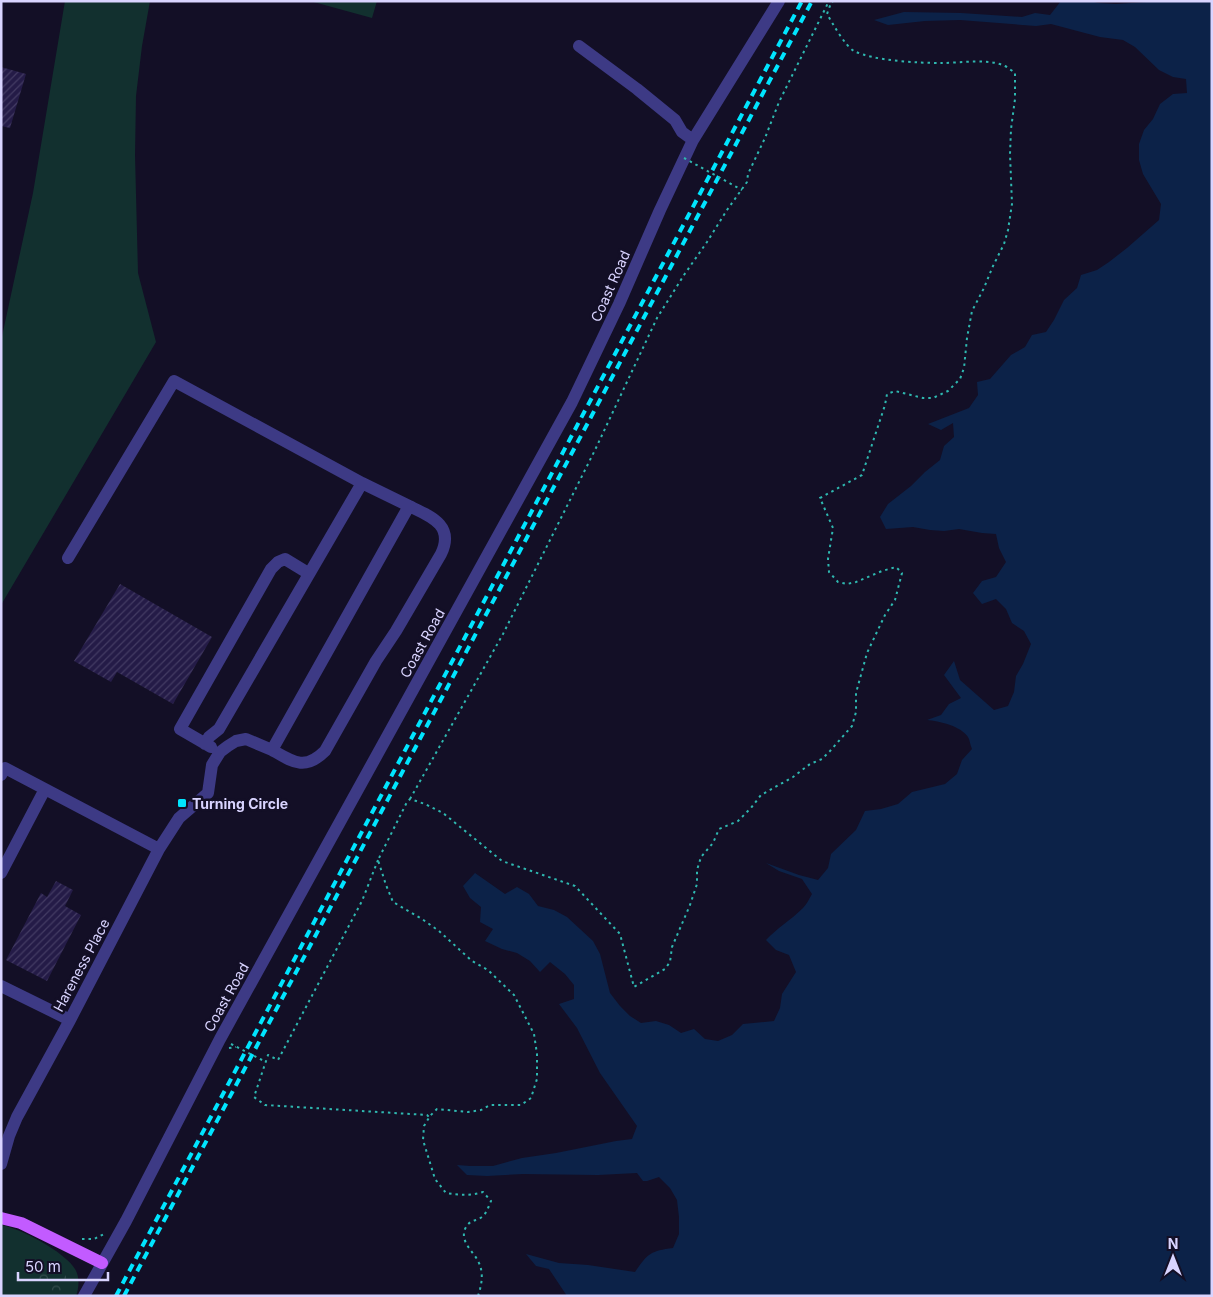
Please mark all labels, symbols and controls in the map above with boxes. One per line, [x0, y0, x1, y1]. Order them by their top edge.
street label: Coast Road [587, 248, 633, 324]
street label: Coast Road [396, 606, 448, 680]
place label: Turning Circle [192, 795, 288, 812]
marker: Turning Circle [176, 797, 188, 809]
street label: Hareness Place [49, 916, 113, 1014]
street label: Coast Road [200, 960, 252, 1034]
north arrow [1148, 1232, 1198, 1282]
text: N [1168, 1235, 1178, 1252]
scale bar [18, 1250, 108, 1282]
text: 50 m [25, 1257, 61, 1276]

